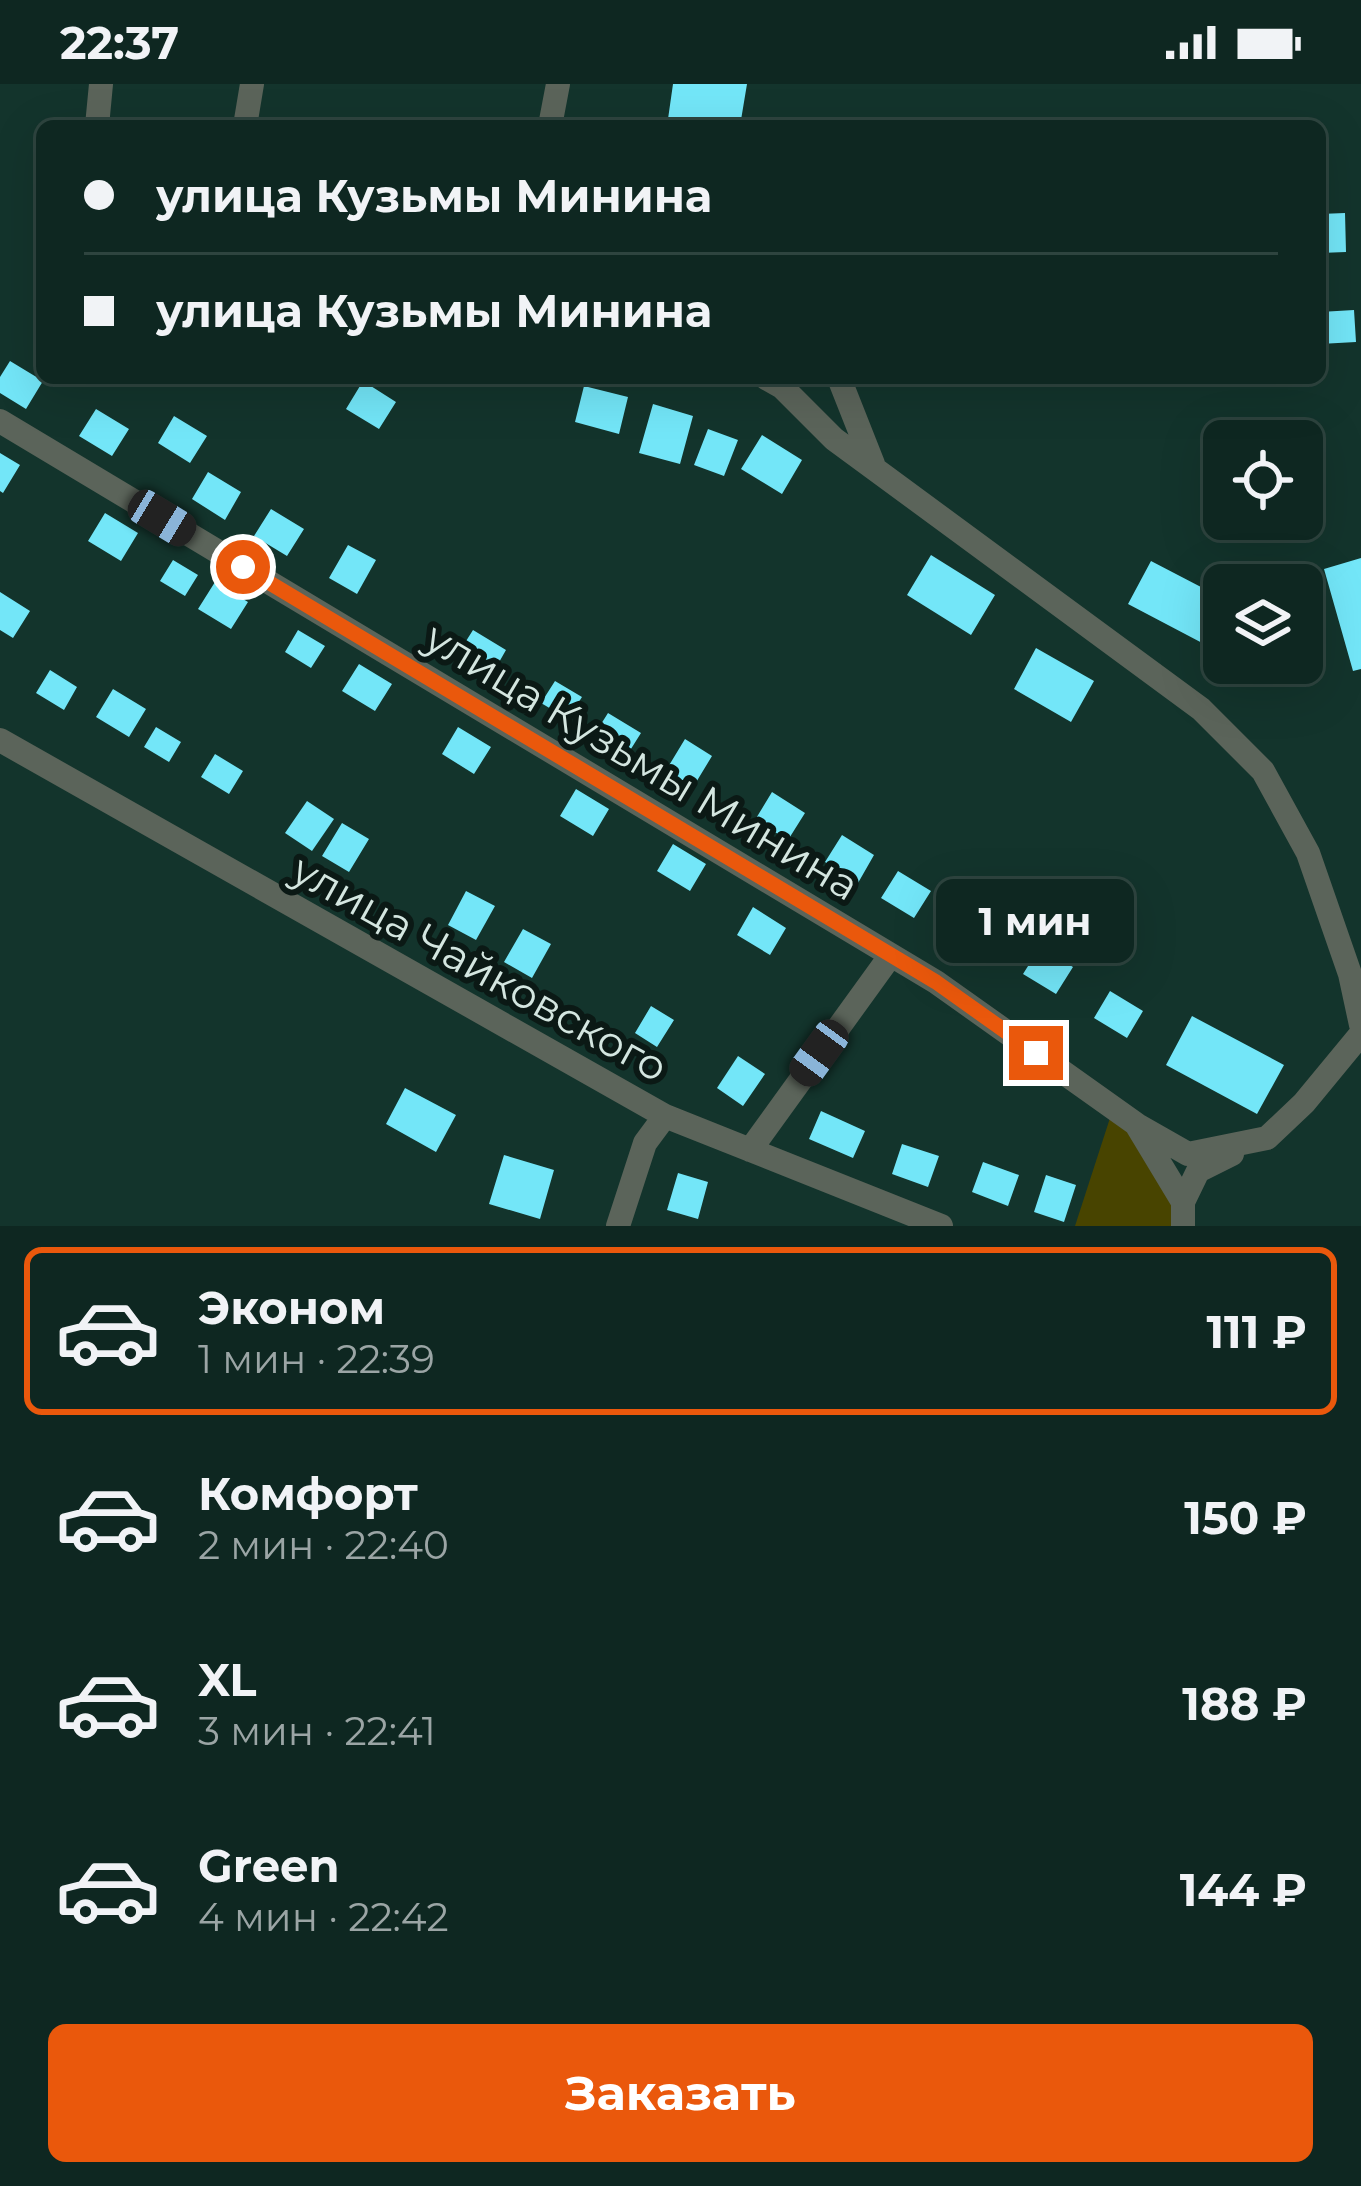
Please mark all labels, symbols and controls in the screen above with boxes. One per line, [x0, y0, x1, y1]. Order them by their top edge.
text: 22:37 [60, 15, 179, 70]
text: улица Кузьмы Минина [156, 168, 712, 223]
text: улица Кузьмы Минина [156, 283, 712, 338]
map controls [1203, 420, 1323, 684]
button: locate [1203, 420, 1323, 540]
car [122, 484, 202, 552]
route start [216, 540, 270, 594]
button: layers [1203, 564, 1323, 684]
street label: улица Кузьмы Минина [415, 610, 868, 911]
street label: улица Чайковского [282, 843, 677, 1093]
callout: 1 мин [937, 879, 1135, 963]
text: 1 мин [979, 897, 1091, 945]
car [783, 1013, 855, 1093]
route end [1009, 1026, 1063, 1080]
icon: car [54, 1277, 162, 1385]
text: Эконом [198, 1280, 385, 1335]
text: 111 ₽ [1206, 1304, 1307, 1359]
text: 1 мин · 22:39 [198, 1335, 435, 1383]
icon: car [54, 1463, 162, 1571]
text: Комфорт [198, 1466, 418, 1521]
text: 150 ₽ [1184, 1490, 1307, 1545]
text: 2 мин · 22:40 [198, 1521, 449, 1569]
icon: car [54, 1649, 162, 1757]
text: XL [198, 1652, 256, 1707]
text: 188 ₽ [1182, 1676, 1307, 1731]
text: 3 мин · 22:41 [198, 1707, 436, 1755]
icon: car [54, 1835, 162, 1943]
text: Green [198, 1838, 340, 1893]
text: 144 ₽ [1180, 1862, 1307, 1917]
text: 4 мин · 22:42 [198, 1893, 449, 1941]
button: Заказать [48, 2024, 1313, 2162]

